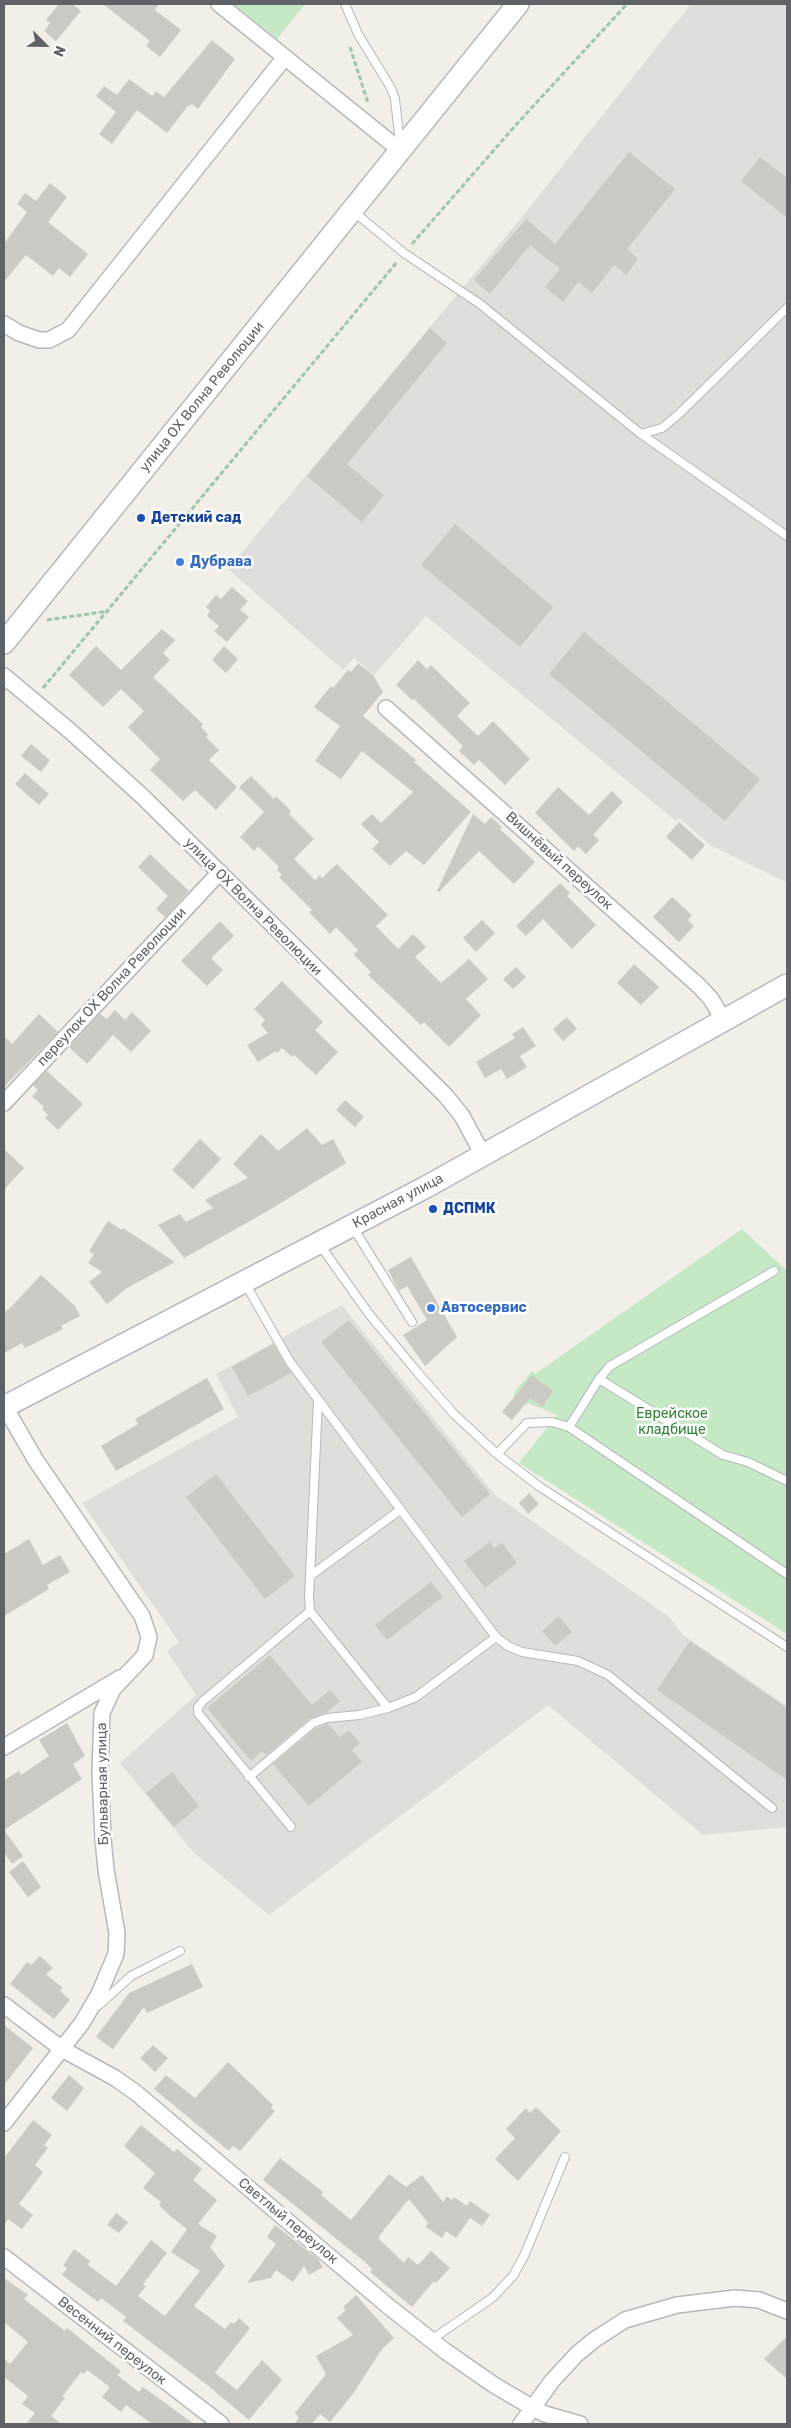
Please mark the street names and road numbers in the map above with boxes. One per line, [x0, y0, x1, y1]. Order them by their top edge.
street label: улица ОХ Волна Революции [136, 319, 268, 475]
street label: Вишнёвый переулок [502, 809, 616, 913]
street label: улица ОХ Волна Революции [181, 835, 325, 979]
street label: переулок ОХ Волна Революции [34, 904, 190, 1070]
street label: Красная улица [350, 1170, 446, 1232]
street label: Бульварная улица [94, 1722, 112, 1846]
street label: Светлый переулок [235, 2174, 341, 2268]
street label: Весенний переулок [54, 2293, 170, 2389]

